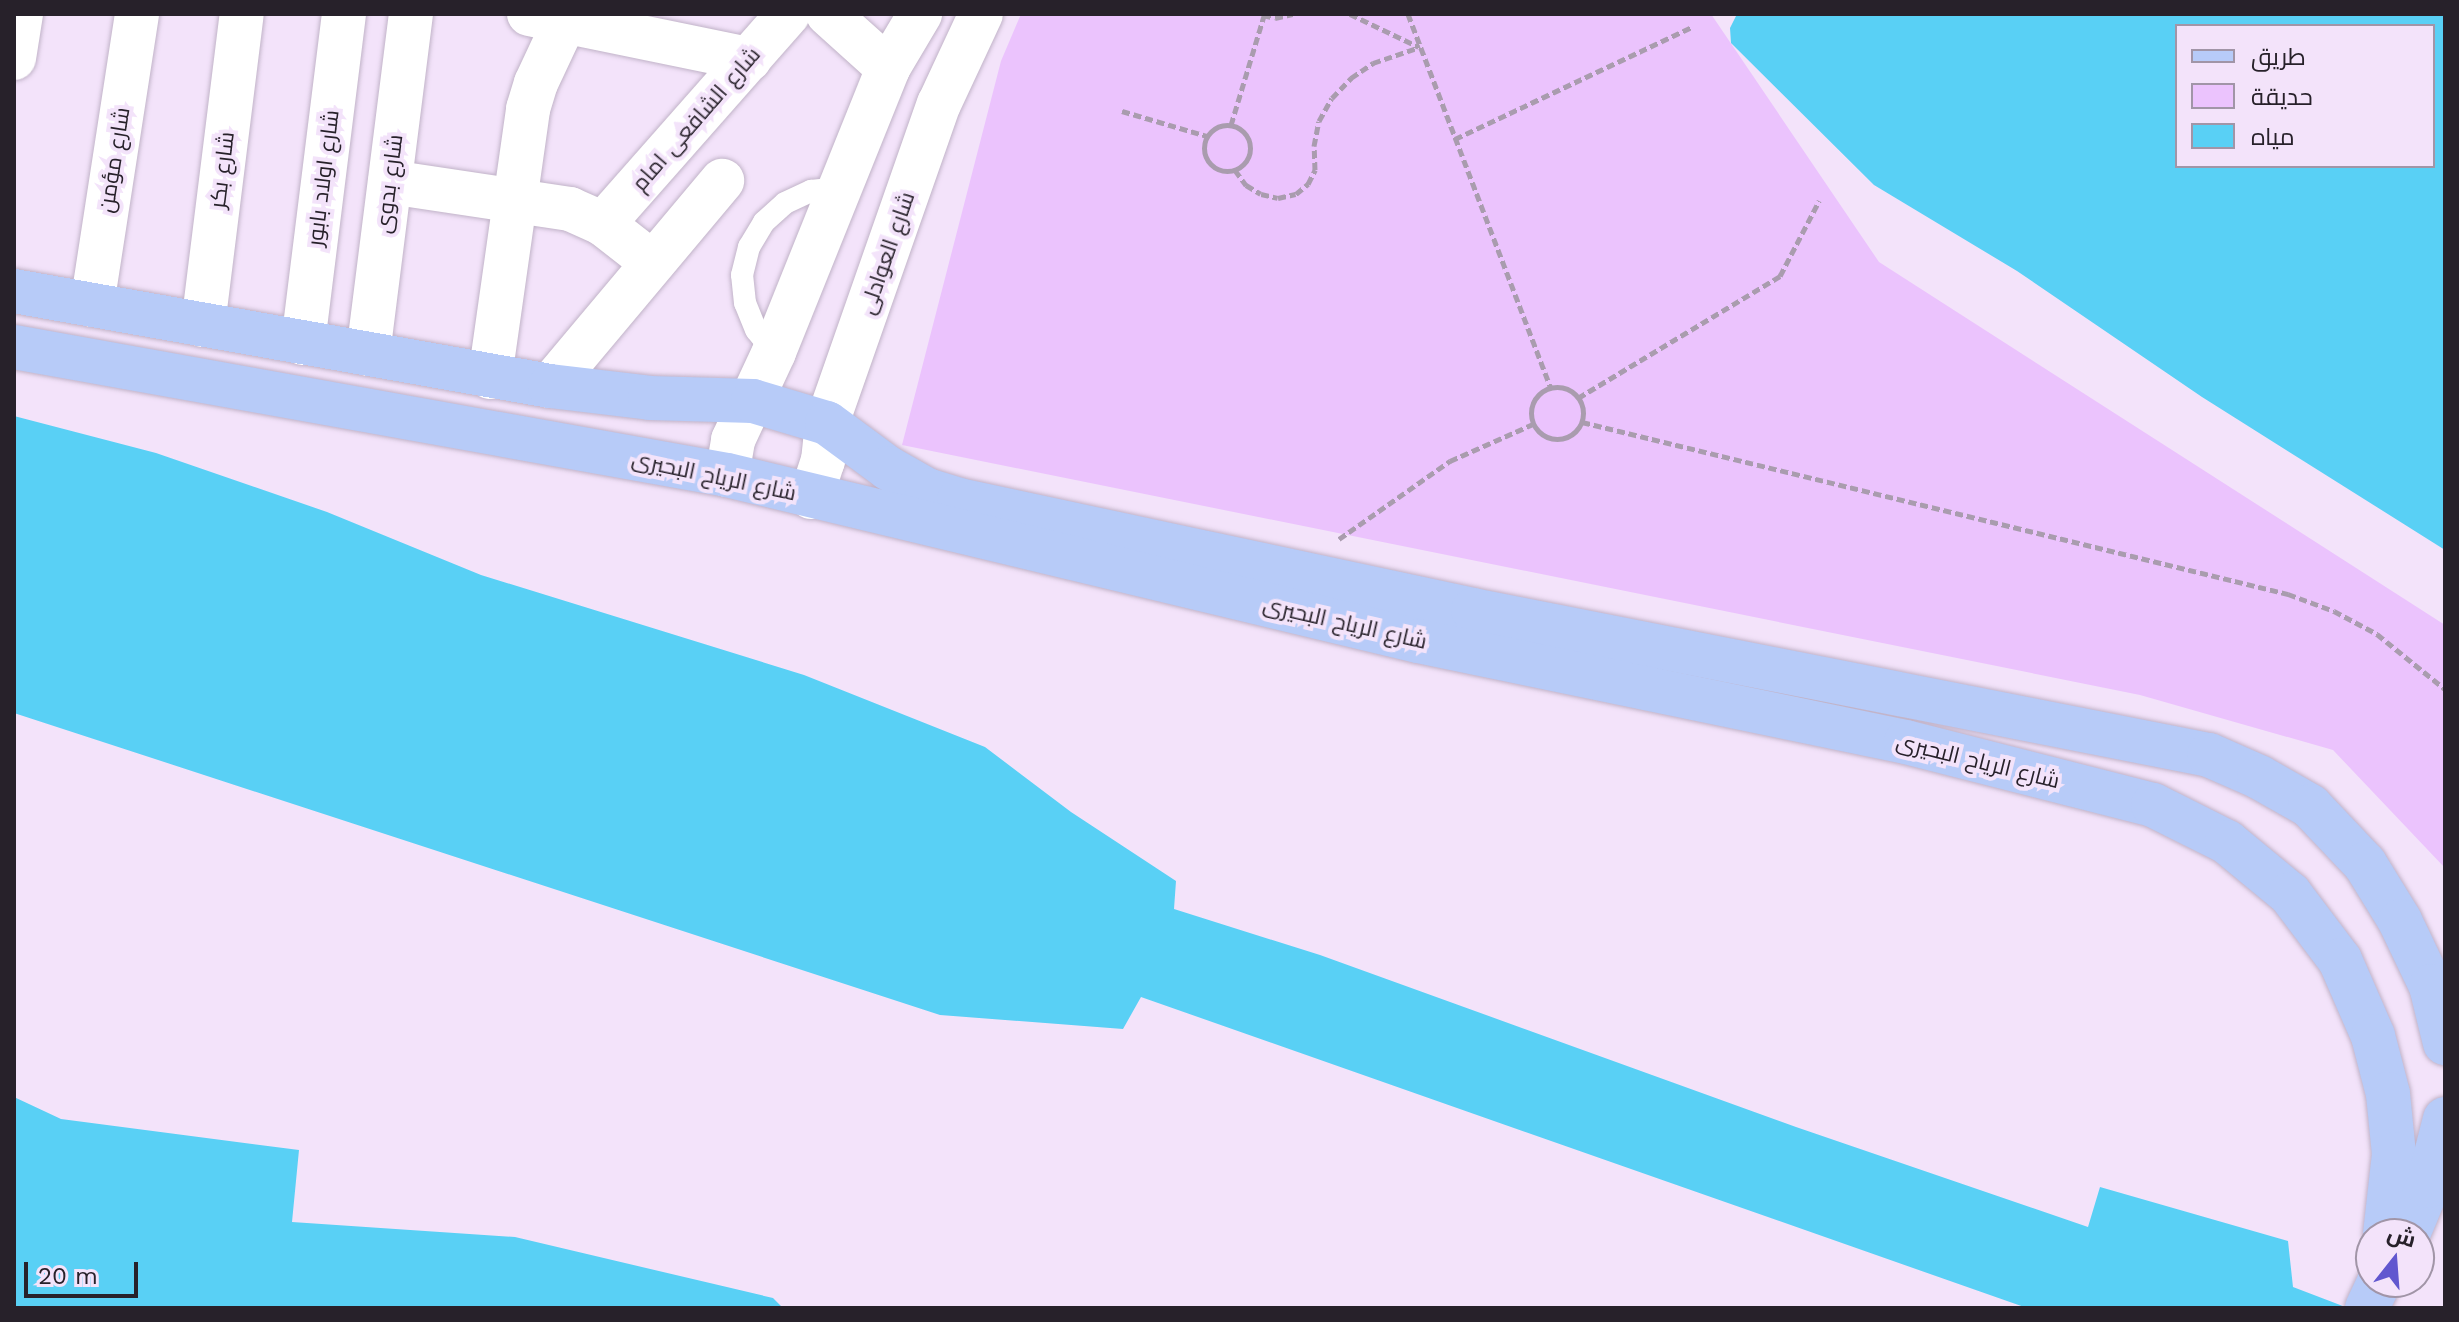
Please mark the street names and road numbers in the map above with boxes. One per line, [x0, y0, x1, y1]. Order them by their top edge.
street label: شارع الشافعى امام [626, 42, 766, 196]
street label: شارع مؤمن [93, 105, 135, 215]
street label: شارع اولاد بابور [302, 108, 344, 248]
street label: شارع بكر [204, 130, 240, 210]
street label: شارع بدوى [370, 133, 408, 235]
street label: شارع العوادلى [854, 188, 920, 318]
street label: شارع الرياح البحيرى [629, 446, 799, 506]
street label: شارع الرياح البحيرى [1260, 591, 1430, 655]
street label: شارع الرياح البحيرى [1894, 728, 2062, 794]

